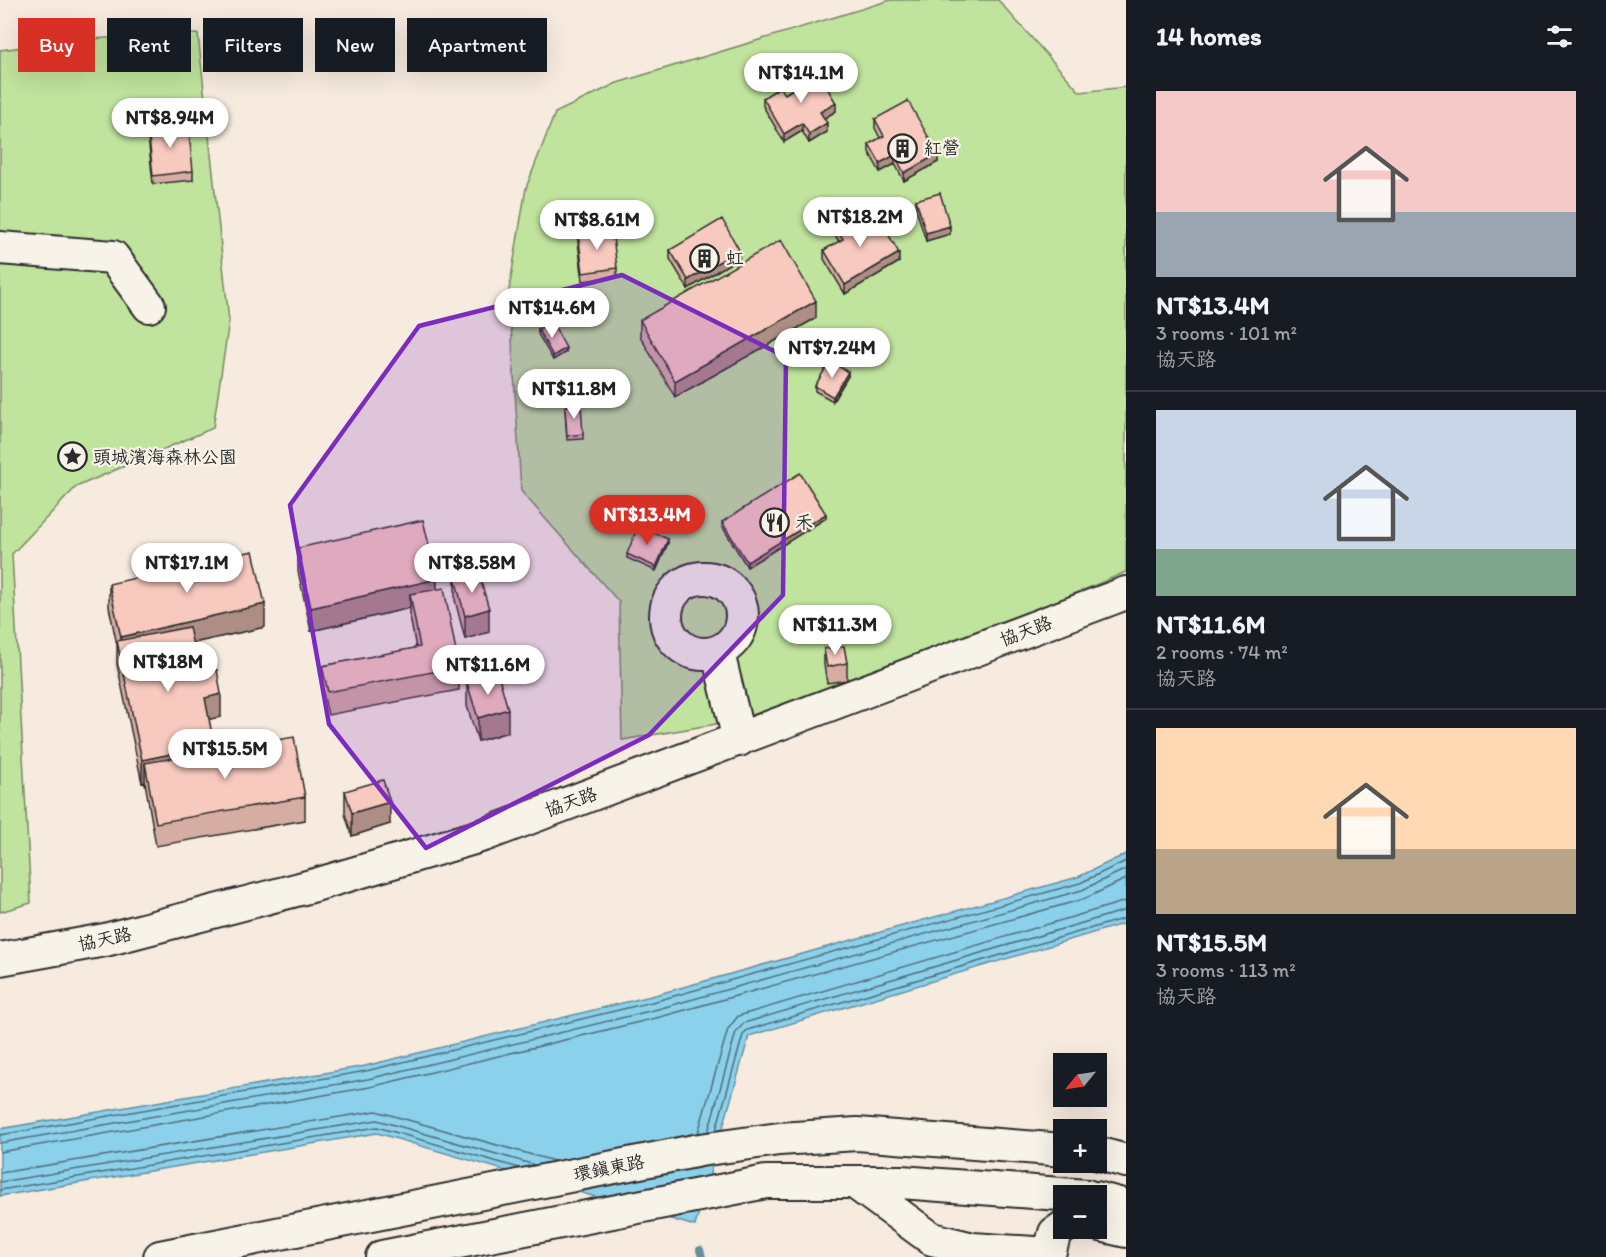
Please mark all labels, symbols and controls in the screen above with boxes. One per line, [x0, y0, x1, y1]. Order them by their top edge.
chip: Buy [18, 18, 95, 72]
chip: Rent [107, 18, 191, 72]
chip: Filters [203, 18, 303, 72]
chip: New [315, 18, 395, 72]
chip: Apartment [407, 18, 547, 72]
text: 14 homes [1156, 20, 1262, 52]
icon: filters [1543, 20, 1576, 53]
pin: NT$14.1M [739, 53, 863, 104]
text: NT$14.1M [758, 60, 844, 84]
pin: NT$8.94M [108, 98, 232, 149]
text: NT$8.94M [126, 105, 214, 129]
icon: home [1312, 130, 1420, 238]
building icon: 紅營 [887, 132, 919, 164]
place label: 紅營 [924, 137, 960, 159]
pin: NT$18.2M [798, 197, 922, 248]
pin: NT$8.61M [535, 200, 659, 251]
text: NT$18.2M [817, 204, 903, 228]
text: NT$8.61M [554, 207, 640, 231]
building icon: 虹 [689, 242, 721, 274]
place label: 虹 [726, 247, 744, 269]
pin: NT$14.6M [490, 288, 614, 339]
text: NT$13.4M [1156, 289, 1270, 321]
text: NT$14.6M [508, 295, 596, 319]
text: 3 rooms · 101 m² [1156, 321, 1297, 345]
pin: NT$7.24M [770, 328, 894, 379]
text: NT$7.24M [788, 335, 876, 359]
text: 協天路 [1156, 347, 1216, 371]
pin: NT$11.8M [512, 369, 636, 420]
text: NT$11.8M [532, 376, 616, 400]
place icon: 頭城濱海森林公園 [56, 441, 88, 473]
place label: 頭城濱海森林公園 [93, 446, 237, 468]
icon: home [1312, 449, 1420, 557]
pin: NT$13.4M [585, 495, 709, 546]
text: NT$13.4M [603, 502, 691, 526]
restaurant icon: 禾 [758, 506, 790, 538]
place label: 禾 [795, 511, 813, 533]
pin: NT$17.1M [125, 543, 249, 594]
pin: NT$8.58M [410, 543, 534, 594]
text: NT$17.1M [145, 550, 229, 574]
text: NT$8.58M [428, 550, 516, 574]
pin: NT$11.3M [773, 605, 897, 656]
text: NT$11.6M [1156, 608, 1266, 640]
street label: 協天路 [997, 611, 1055, 651]
text: NT$11.3M [793, 612, 877, 636]
text: 2 rooms · 74 m² [1156, 640, 1288, 664]
pin: NT$18M [119, 642, 217, 693]
pin: NT$11.6M [426, 645, 550, 696]
text: NT$18M [133, 649, 203, 673]
text: NT$11.6M [446, 652, 530, 676]
text: 協天路 [1156, 666, 1216, 690]
pin: NT$15.5M [163, 729, 287, 780]
text: NT$15.5M [182, 736, 268, 760]
icon: home [1312, 767, 1420, 875]
street label: 協天路 [542, 782, 600, 822]
street label: 協天路 [76, 923, 134, 955]
text: NT$15.5M [1156, 926, 1267, 958]
text: 3 rooms · 113 m² [1156, 958, 1296, 982]
text: 協天路 [1156, 984, 1216, 1008]
north arrow [1053, 1053, 1107, 1107]
map controls [1053, 1053, 1107, 1239]
button: + [1053, 1119, 1107, 1173]
street label: 環鎮東路 [572, 1150, 646, 1186]
button: − [1053, 1185, 1107, 1239]

